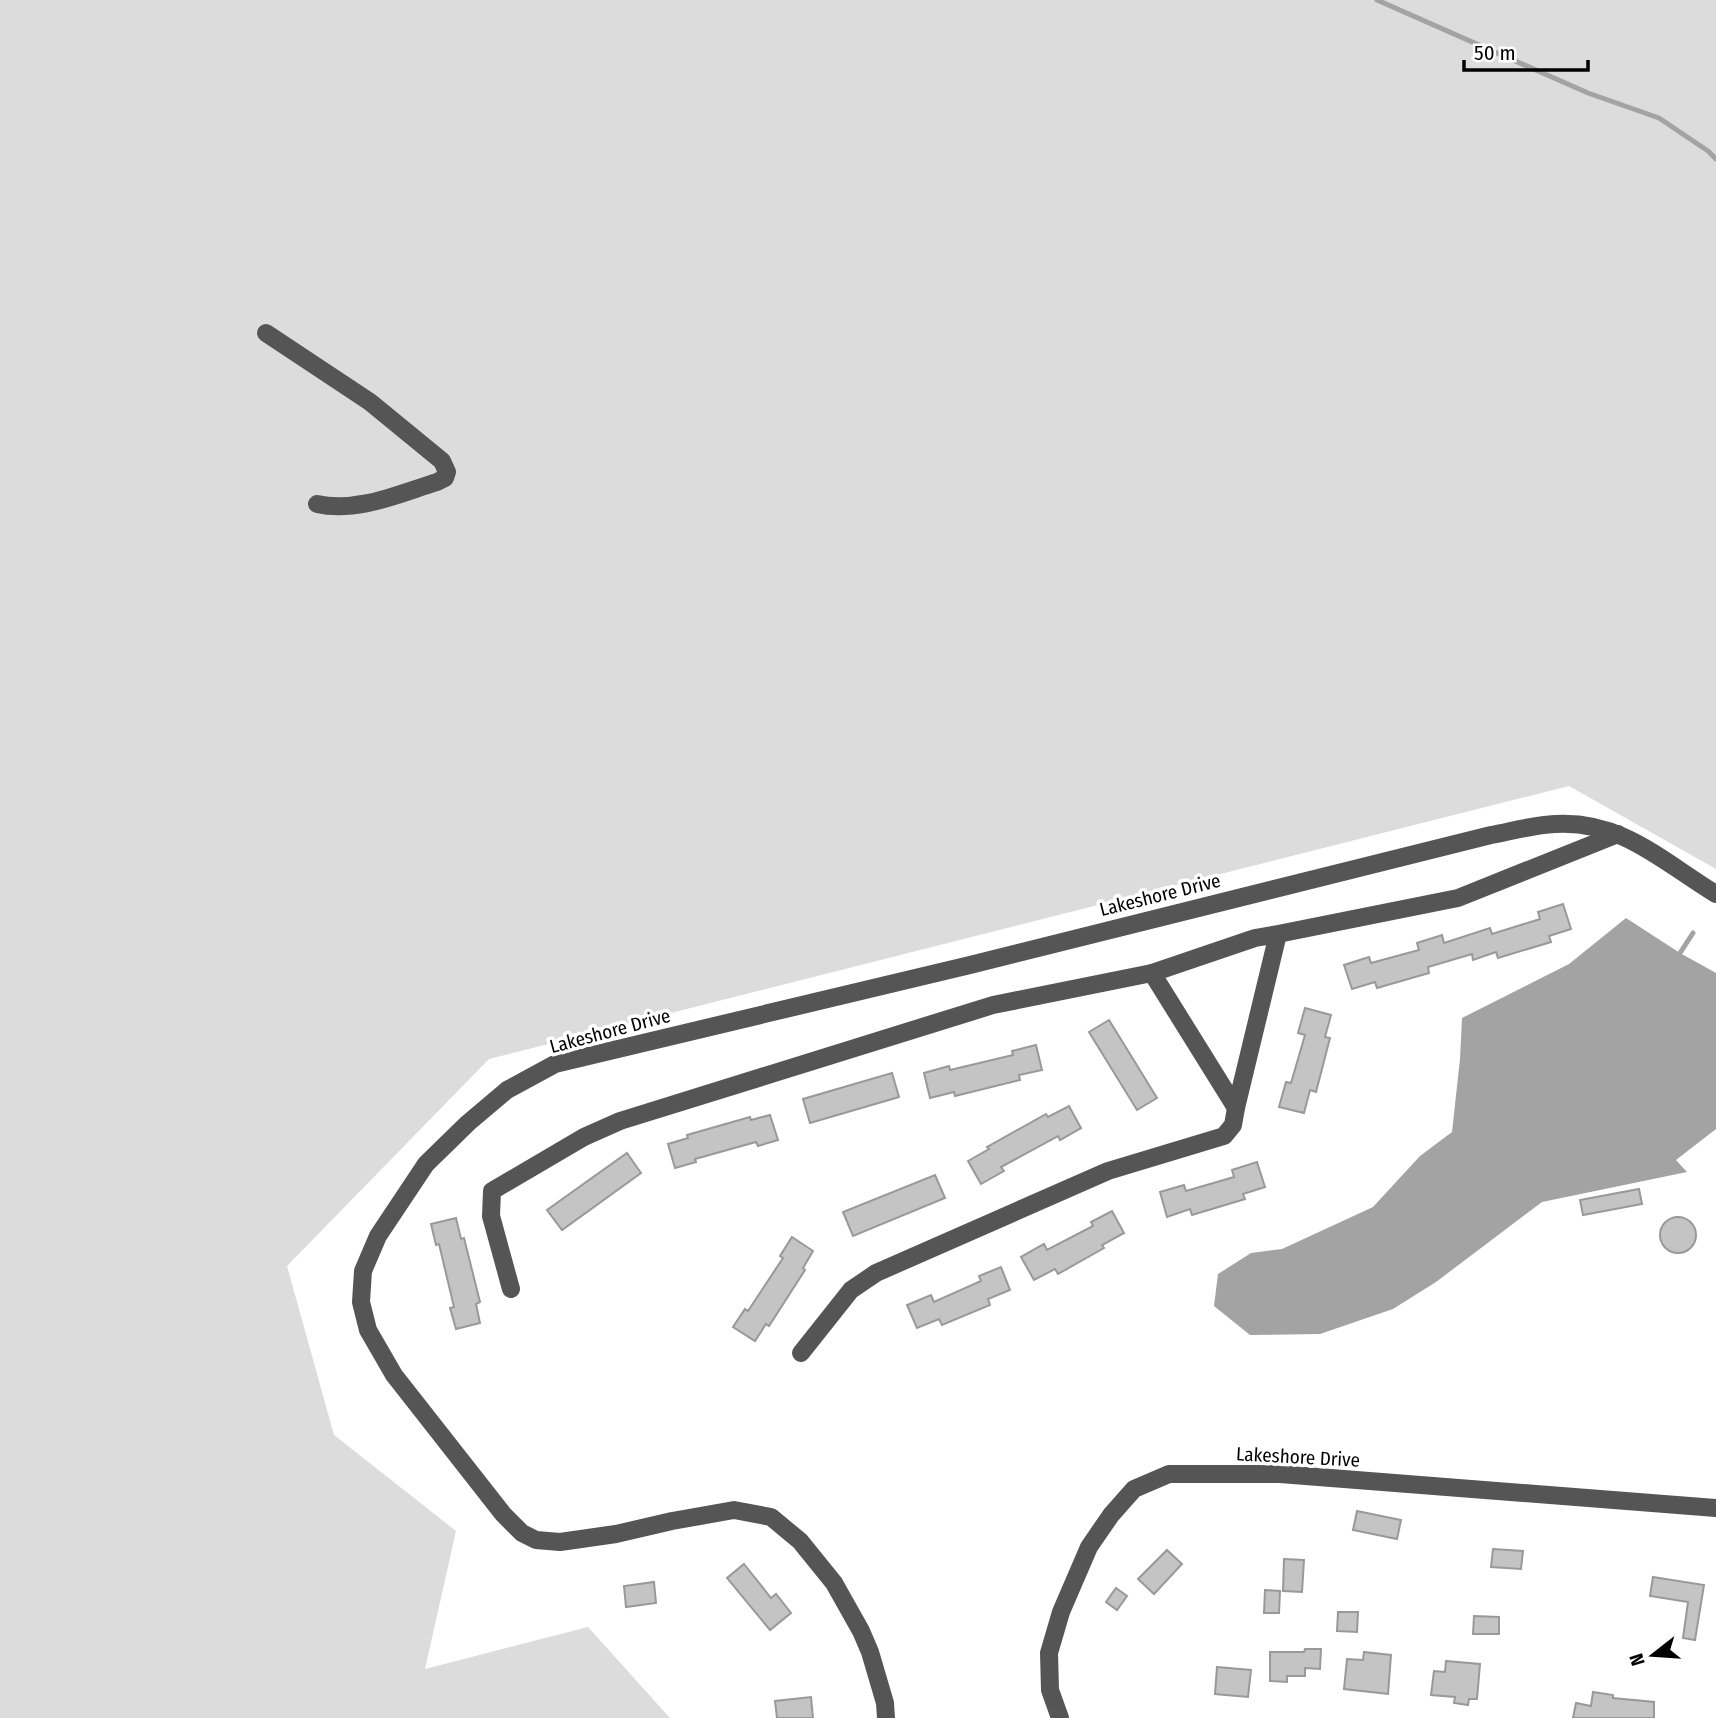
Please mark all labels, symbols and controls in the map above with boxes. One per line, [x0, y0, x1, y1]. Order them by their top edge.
scale bar [1464, 28, 1588, 72]
text: 50 m [1474, 40, 1516, 66]
street label: Lakeshore Drive [1097, 869, 1223, 921]
street label: Lakeshore Drive [547, 1004, 673, 1058]
street label: Lakeshore Drive [1235, 1442, 1361, 1472]
north arrow [1618, 1620, 1688, 1690]
text: N [1625, 1651, 1650, 1669]

